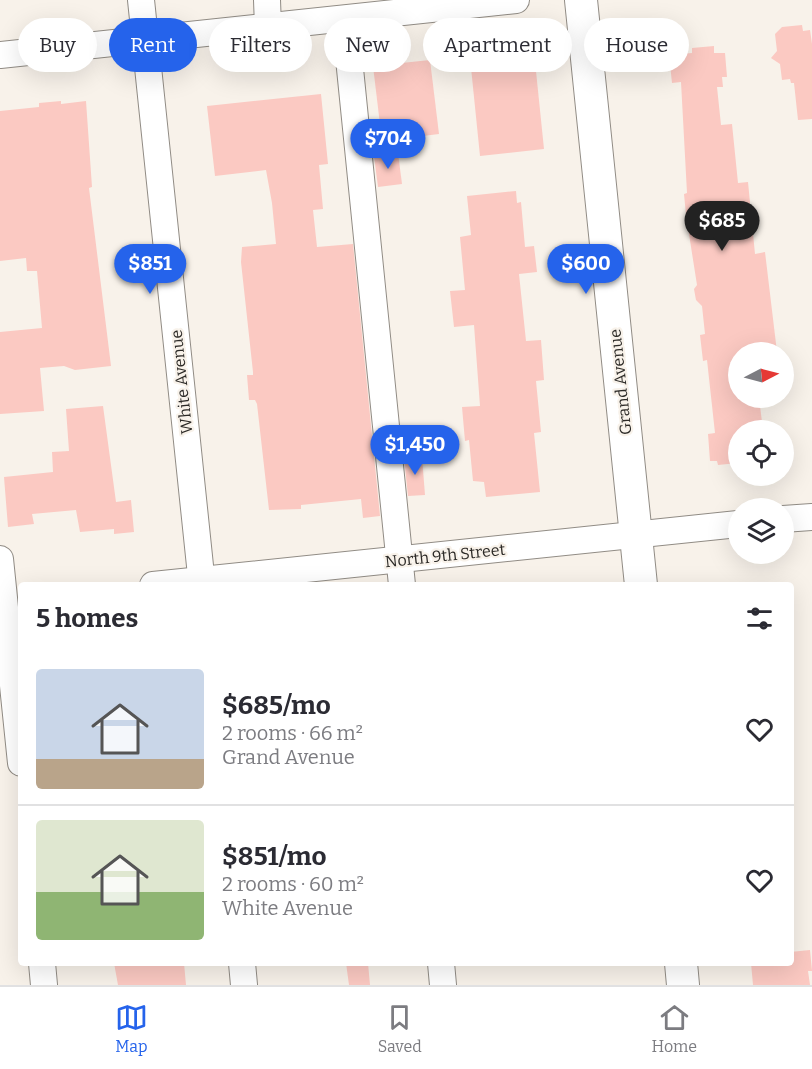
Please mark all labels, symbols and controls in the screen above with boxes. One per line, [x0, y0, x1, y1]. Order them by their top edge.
chip: Buy [18, 18, 97, 72]
chip: Rent [109, 18, 197, 72]
chip: Filters [209, 18, 312, 72]
chip: New [324, 18, 411, 72]
chip: Apartment [423, 18, 572, 72]
chip: House [584, 18, 689, 72]
pin: $704 [352, 119, 424, 170]
text: $704 [364, 126, 412, 150]
pin: $685 [686, 201, 758, 252]
text: $685 [699, 208, 745, 232]
pin: $851 [114, 244, 186, 295]
pin: $600 [550, 244, 622, 295]
text: $851 [128, 251, 172, 275]
text: $600 [561, 251, 611, 275]
street label: Grand Avenue [605, 328, 635, 436]
street label: White Avenue [167, 329, 196, 435]
north arrow [728, 342, 794, 408]
map controls [728, 342, 794, 564]
button: locate [728, 420, 794, 486]
pin: $1,450 [366, 425, 464, 476]
text: $1,450 [384, 432, 446, 456]
button: layers [728, 498, 794, 564]
street label: North 9th Street [384, 540, 506, 571]
icon: filters [743, 602, 776, 635]
text: 5 homes [36, 603, 138, 634]
text: $685/mo [222, 690, 331, 721]
icon: home [84, 693, 156, 765]
icon: heart [743, 713, 776, 746]
text: 2 rooms · 66 m² [222, 721, 363, 745]
text: Grand Avenue [222, 745, 355, 769]
text: $851/mo [222, 841, 326, 872]
icon: home [84, 844, 156, 916]
icon: heart [743, 864, 776, 897]
text: 2 rooms · 60 m² [222, 872, 364, 896]
text: White Avenue [222, 896, 353, 920]
tab: Map [115, 1001, 148, 1056]
tab: Saved [378, 1001, 422, 1056]
tab: Home [651, 1001, 697, 1056]

